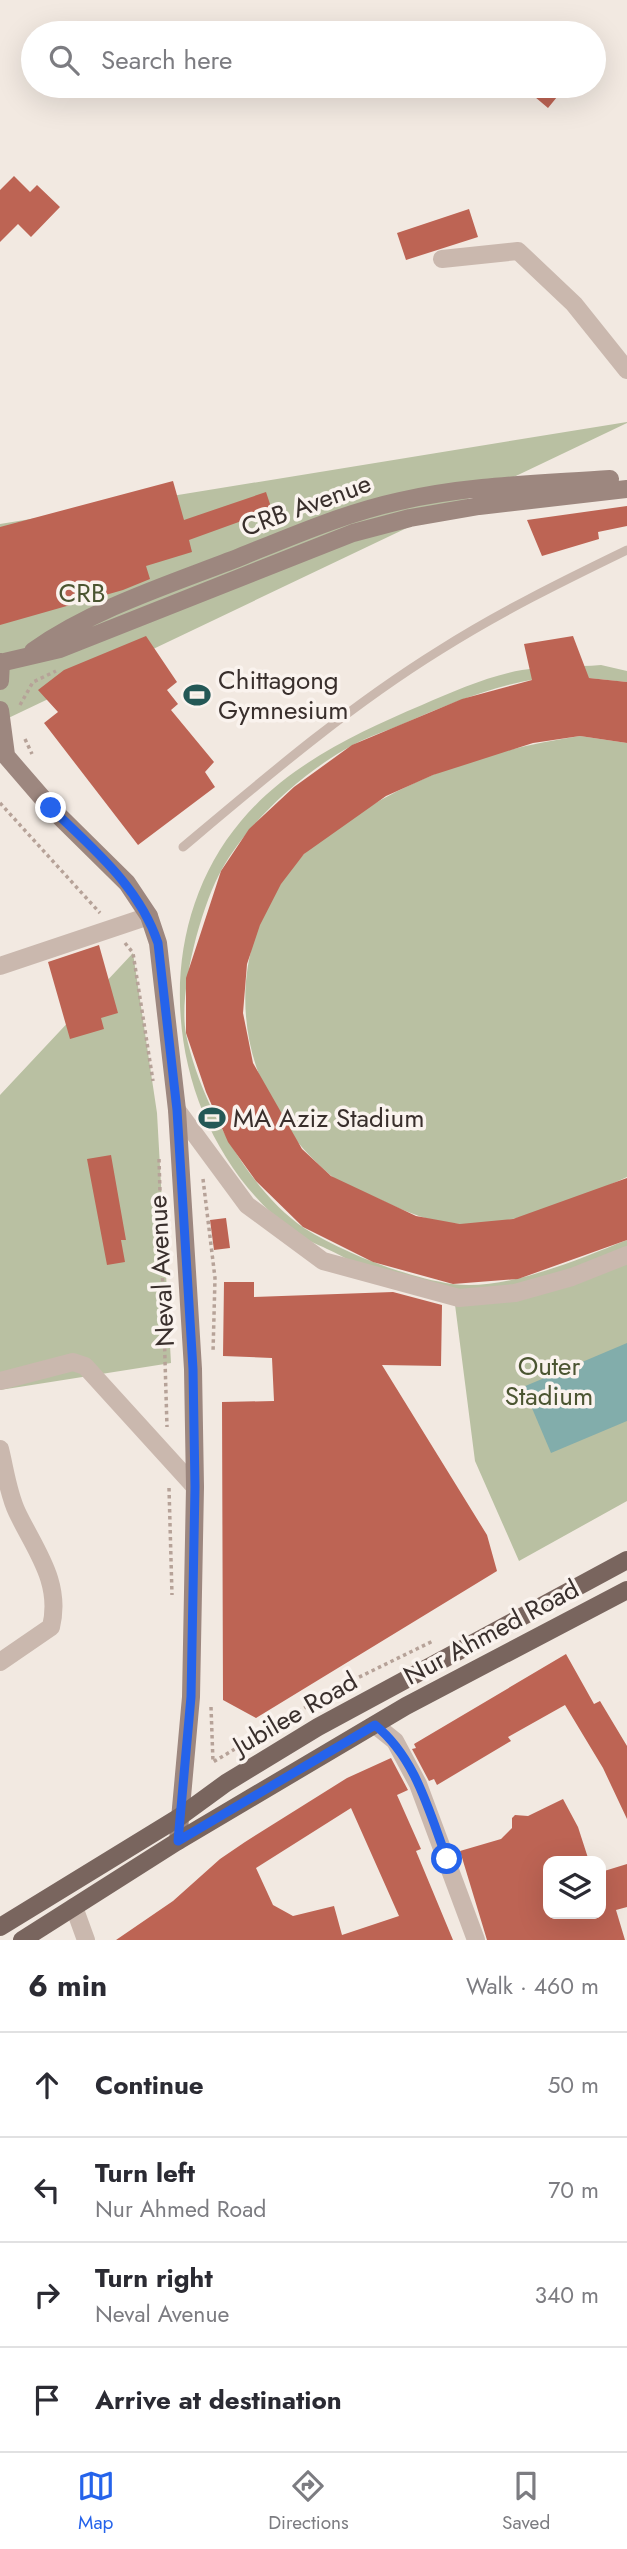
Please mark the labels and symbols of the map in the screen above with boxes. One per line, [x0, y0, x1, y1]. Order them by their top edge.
street label: CRB Avenue [236, 464, 376, 546]
park label: CRB [59, 574, 105, 612]
place label: Chittagong Gymnesium [218, 661, 348, 729]
sports icon: Chittagong Gymnesium [182, 680, 212, 710]
route end [35, 792, 66, 823]
place label: MA Aziz Stadium [233, 1099, 424, 1137]
sports icon: MA Aziz Stadium [197, 1103, 227, 1133]
street label: Neval Avenue [138, 1194, 184, 1348]
park label: Outer Stadium [505, 1347, 593, 1415]
street label: Nur Ahmed Road [397, 1570, 585, 1694]
street label: Jubilee Road [223, 1662, 364, 1765]
route start [431, 1843, 462, 1874]

